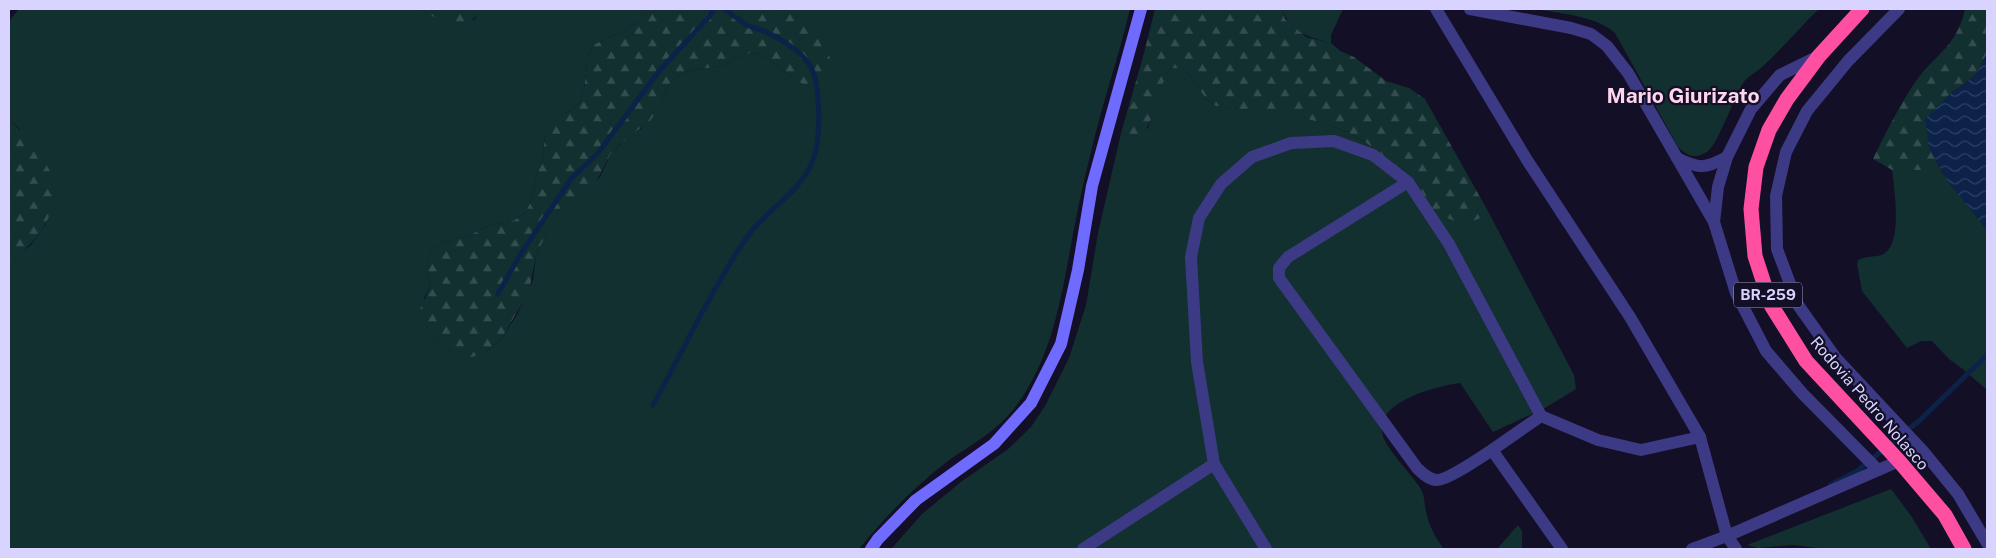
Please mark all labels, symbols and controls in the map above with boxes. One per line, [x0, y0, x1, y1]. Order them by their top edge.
district label: Mario Giurizato [1606, 83, 1760, 108]
road number: BR-259 [1734, 282, 1802, 308]
street label: Rodovia Pedro Nolasco [1806, 333, 1933, 474]

